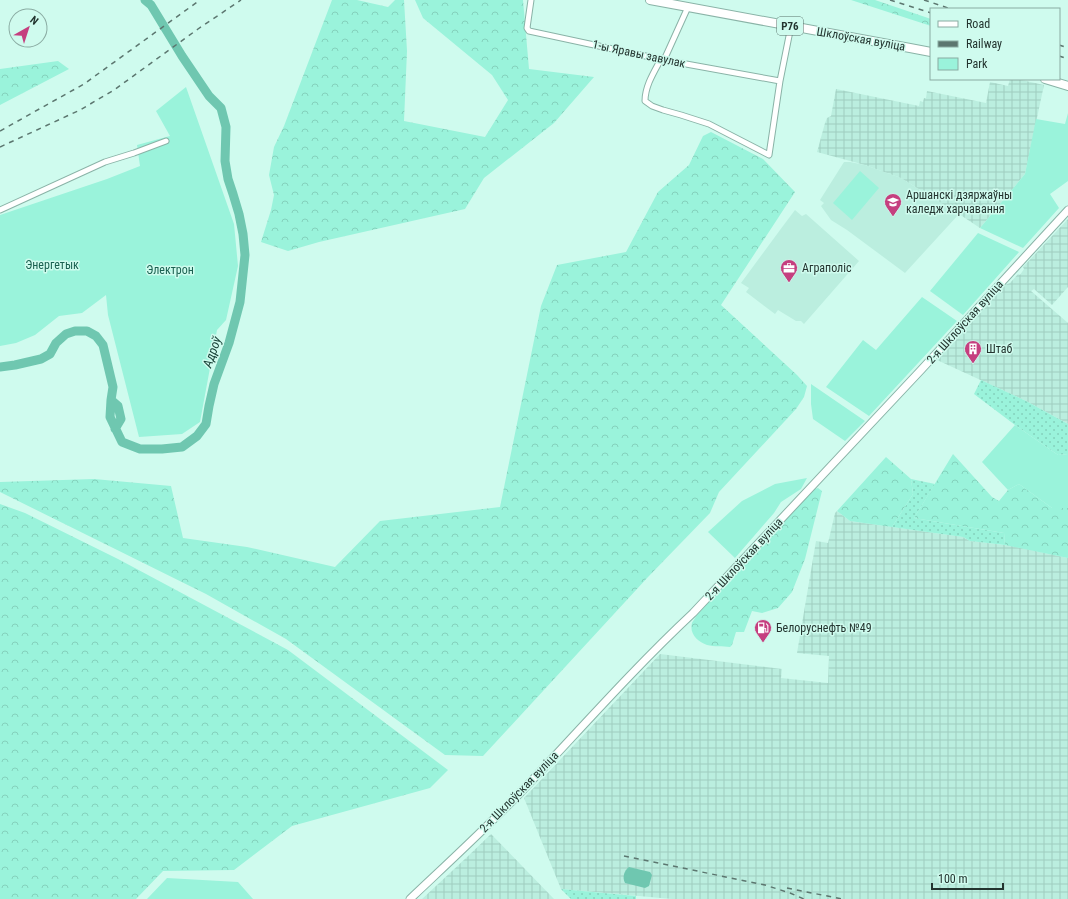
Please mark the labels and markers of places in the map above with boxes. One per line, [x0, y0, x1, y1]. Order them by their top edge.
place label: Аршанскі дзяржаўны каледж харчавання [906, 188, 1012, 216]
school or university icon: Аршанскі дзяржаўны каледж харчавання [883, 192, 903, 217]
office icon: Аграполіс [779, 258, 799, 283]
place label: Аграполіс [802, 261, 852, 275]
building icon: Штаб [963, 339, 983, 364]
place label: Штаб [986, 342, 1013, 356]
fuel station icon: Белоруснефть №49 [753, 618, 773, 643]
place label: Белоруснефть №49 [776, 621, 872, 635]

